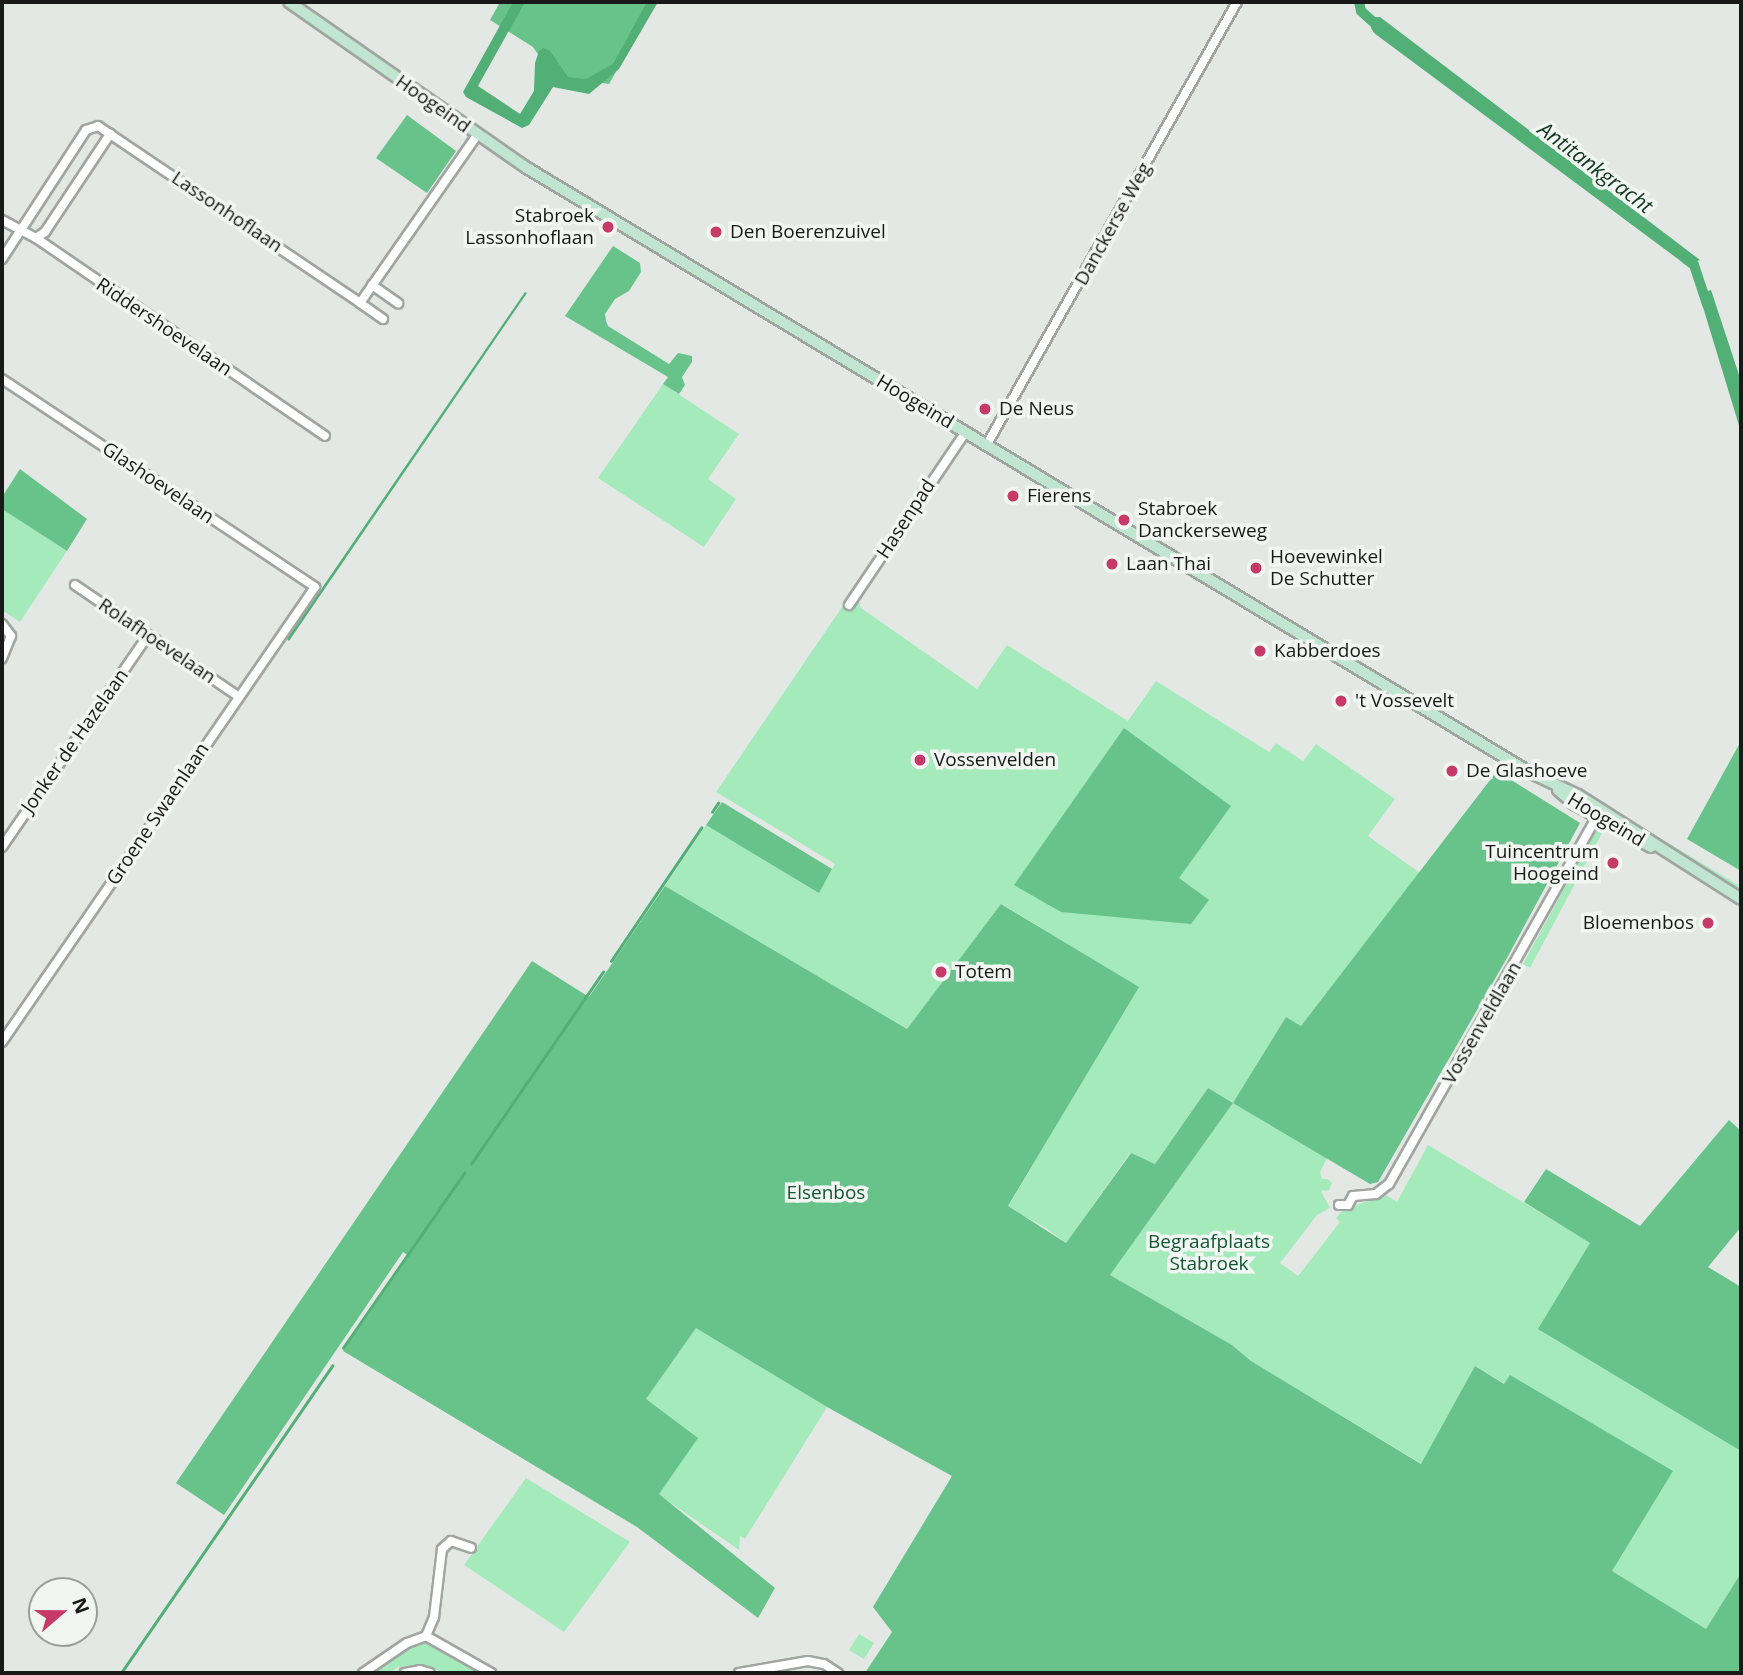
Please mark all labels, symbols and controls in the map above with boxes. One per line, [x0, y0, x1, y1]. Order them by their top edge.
street label: Hoogeind [391, 70, 475, 138]
water label: Antitankgracht [1534, 116, 1658, 218]
street label: Danckerse Weg [1070, 159, 1156, 289]
street label: Lassonhoflaan [167, 167, 287, 257]
place label: Stabroek Lassonhoflaan [465, 205, 594, 249]
marker: Stabroek Lassonhoflaan [600, 219, 616, 235]
place label: Den Boerenzuivel [730, 221, 886, 243]
marker: Den Boerenzuivel [708, 224, 724, 240]
street label: Riddershoevelaan [92, 273, 236, 381]
street label: Hoogeind [872, 370, 958, 434]
place label: De Neus [999, 398, 1074, 420]
marker: De Neus [977, 401, 993, 417]
street label: Glashoevelaan [98, 437, 218, 529]
street label: Hasenpad [872, 475, 940, 563]
place label: Fierens [1027, 485, 1091, 507]
marker: Fierens [1005, 488, 1021, 504]
place label: Stabroek Danckerseweg [1138, 498, 1267, 542]
marker: Stabroek Danckerseweg [1116, 512, 1132, 528]
place label: Hoevewinkel De Schutter [1270, 546, 1383, 590]
place label: Laan Thai [1126, 553, 1211, 575]
marker: Laan Thai [1104, 556, 1120, 572]
marker: Hoevewinkel De Schutter [1248, 560, 1264, 576]
street label: Rolafhoevelaan [94, 593, 220, 689]
place label: Kabberdoes [1274, 640, 1381, 662]
marker: Kabberdoes [1252, 643, 1268, 659]
street label: Jonker de Hazelaan [17, 665, 133, 817]
place label: 't Vossevelt [1355, 690, 1454, 712]
marker: 't Vossevelt [1333, 693, 1349, 709]
street label: Groene Swaenlaan [102, 739, 214, 889]
place label: Vossenvelden [934, 749, 1056, 771]
marker: Vossenvelden [912, 752, 928, 768]
place label: De Glashoeve [1466, 760, 1588, 782]
marker: De Glashoeve [1444, 763, 1460, 779]
street label: Hoogeind [1563, 788, 1649, 852]
place label: Tuincentrum Hoogeind [1485, 841, 1599, 885]
marker: Tuincentrum Hoogeind [1605, 855, 1621, 871]
place label: Bloemenbos [1583, 912, 1694, 934]
marker: Bloemenbos [1700, 915, 1716, 931]
street label: Vossenveldlaan [1438, 958, 1526, 1088]
place label: Totem [955, 961, 1012, 983]
marker: Totem [933, 964, 949, 980]
park label: Elsenbos [787, 1182, 865, 1204]
park label: Begraafplaats Stabroek [1148, 1231, 1270, 1275]
north arrow [28, 1577, 98, 1647]
text: N [66, 1594, 96, 1617]

